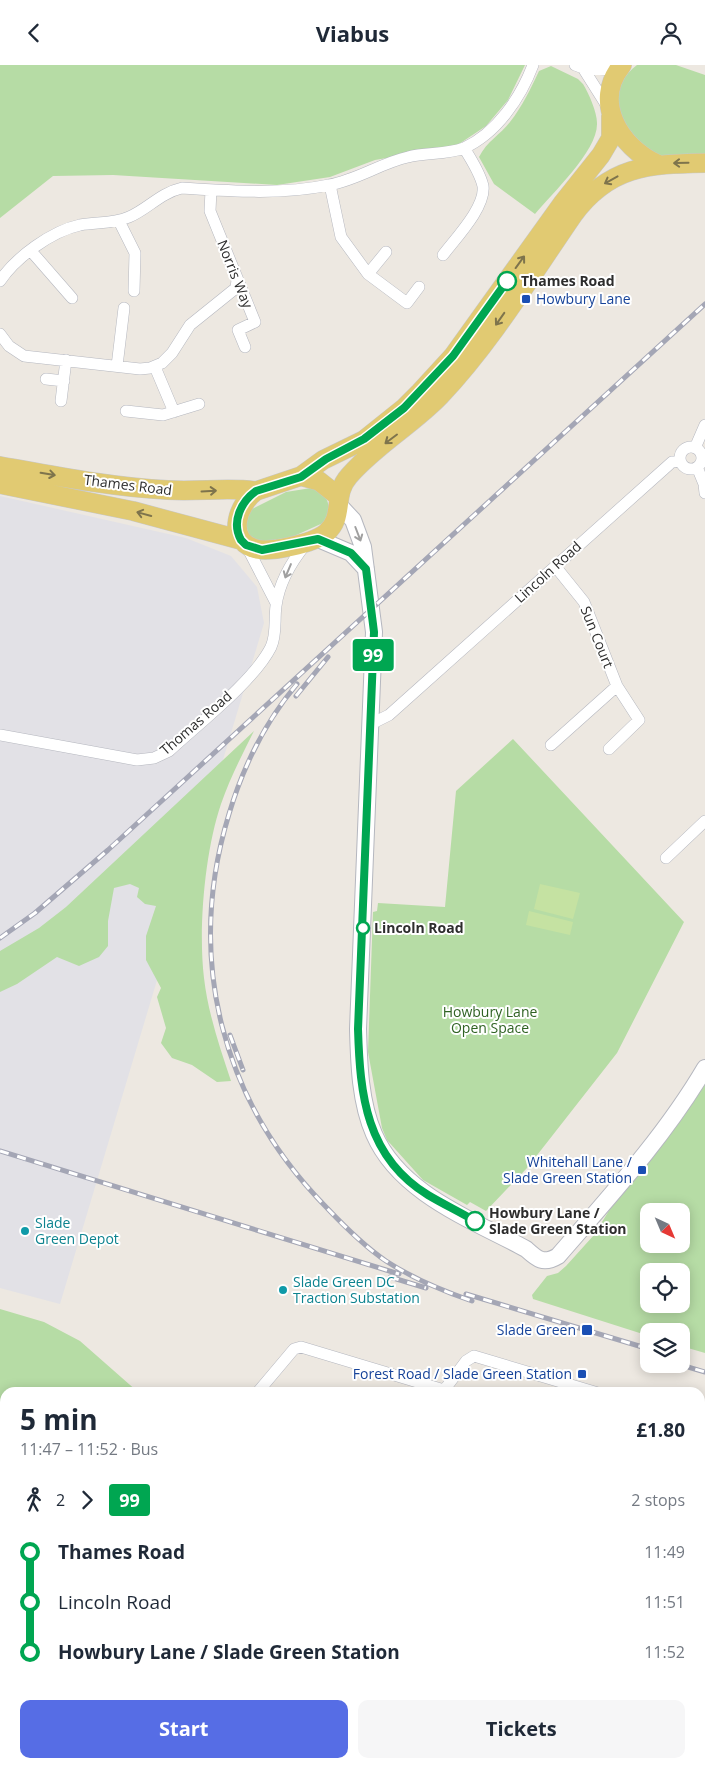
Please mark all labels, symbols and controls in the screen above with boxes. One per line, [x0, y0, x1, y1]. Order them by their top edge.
text: Viabus [316, 18, 389, 48]
icon: back [20, 19, 48, 47]
icon: person [657, 19, 685, 47]
one-way arrow [673, 159, 689, 168]
one-way arrow [605, 175, 619, 185]
street label: Norris Way [213, 237, 258, 312]
one-way arrow [515, 255, 525, 269]
marker: Thames Road [497, 271, 517, 291]
place label: Thames Road [521, 271, 615, 290]
place label: Howbury Lane [536, 289, 631, 308]
marker: Howbury Lane [520, 293, 532, 305]
one-way arrow [495, 312, 505, 326]
one-way arrow [384, 434, 398, 444]
one-way arrow [40, 470, 56, 480]
street label: Thames Road [83, 470, 173, 499]
one-way arrow [201, 486, 217, 495]
one-way arrow [136, 508, 152, 518]
one-way arrow [354, 526, 363, 542]
street label: Lincoln Road [510, 537, 585, 607]
one-way arrow [283, 563, 293, 578]
street label: Sun Court [576, 603, 618, 671]
line badge: 99 [350, 639, 396, 671]
text: 99 [363, 643, 383, 667]
street label: Thomas Road [156, 686, 236, 759]
place label: Lincoln Road [374, 918, 464, 937]
marker: Lincoln Road [356, 921, 370, 935]
park label: Howbury Lane Open Space [443, 1002, 537, 1037]
place label: Whitehall Lane / Slade Green Station [503, 1152, 632, 1187]
marker: Whitehall Lane / Slade Green Station [636, 1164, 648, 1176]
place label: Howbury Lane / Slade Green Station [489, 1203, 627, 1238]
north arrow [640, 1203, 690, 1253]
map controls [640, 1203, 690, 1373]
marker: Howbury Lane / Slade Green Station [465, 1211, 485, 1231]
place label: Slade Green Depot [35, 1213, 119, 1248]
marker: Slade Green Depot [19, 1225, 31, 1237]
button: locate [640, 1263, 690, 1313]
place label: Slade Green DC Traction Substation [293, 1272, 420, 1307]
marker: Slade Green DC Traction Substation [277, 1284, 289, 1296]
place label: Slade Green [497, 1320, 576, 1339]
marker: Slade Green [580, 1323, 594, 1337]
button: layers [640, 1323, 690, 1373]
place label: Forest Road / Slade Green Station [353, 1364, 572, 1383]
marker: Forest Road / Slade Green Station [576, 1368, 588, 1380]
text: 5 min [20, 1400, 98, 1438]
text: £1.80 [636, 1417, 685, 1443]
text: 11:47 – 11:52 · Bus [20, 1438, 158, 1460]
icon: walk [20, 1486, 48, 1514]
icon: forward [73, 1486, 101, 1514]
text: 99 [119, 1488, 140, 1512]
text: 2 [56, 1489, 65, 1511]
text: 2 stops [631, 1489, 685, 1511]
text: Thames Road [58, 1539, 185, 1565]
text: 11:49 [644, 1541, 685, 1563]
text: Lincoln Road [58, 1589, 172, 1615]
text: 11:51 [644, 1591, 685, 1613]
text: Howbury Lane / Slade Green Station [58, 1639, 400, 1665]
text: 11:52 [644, 1641, 685, 1663]
button: Start [20, 1700, 348, 1758]
button: Tickets [358, 1700, 685, 1758]

